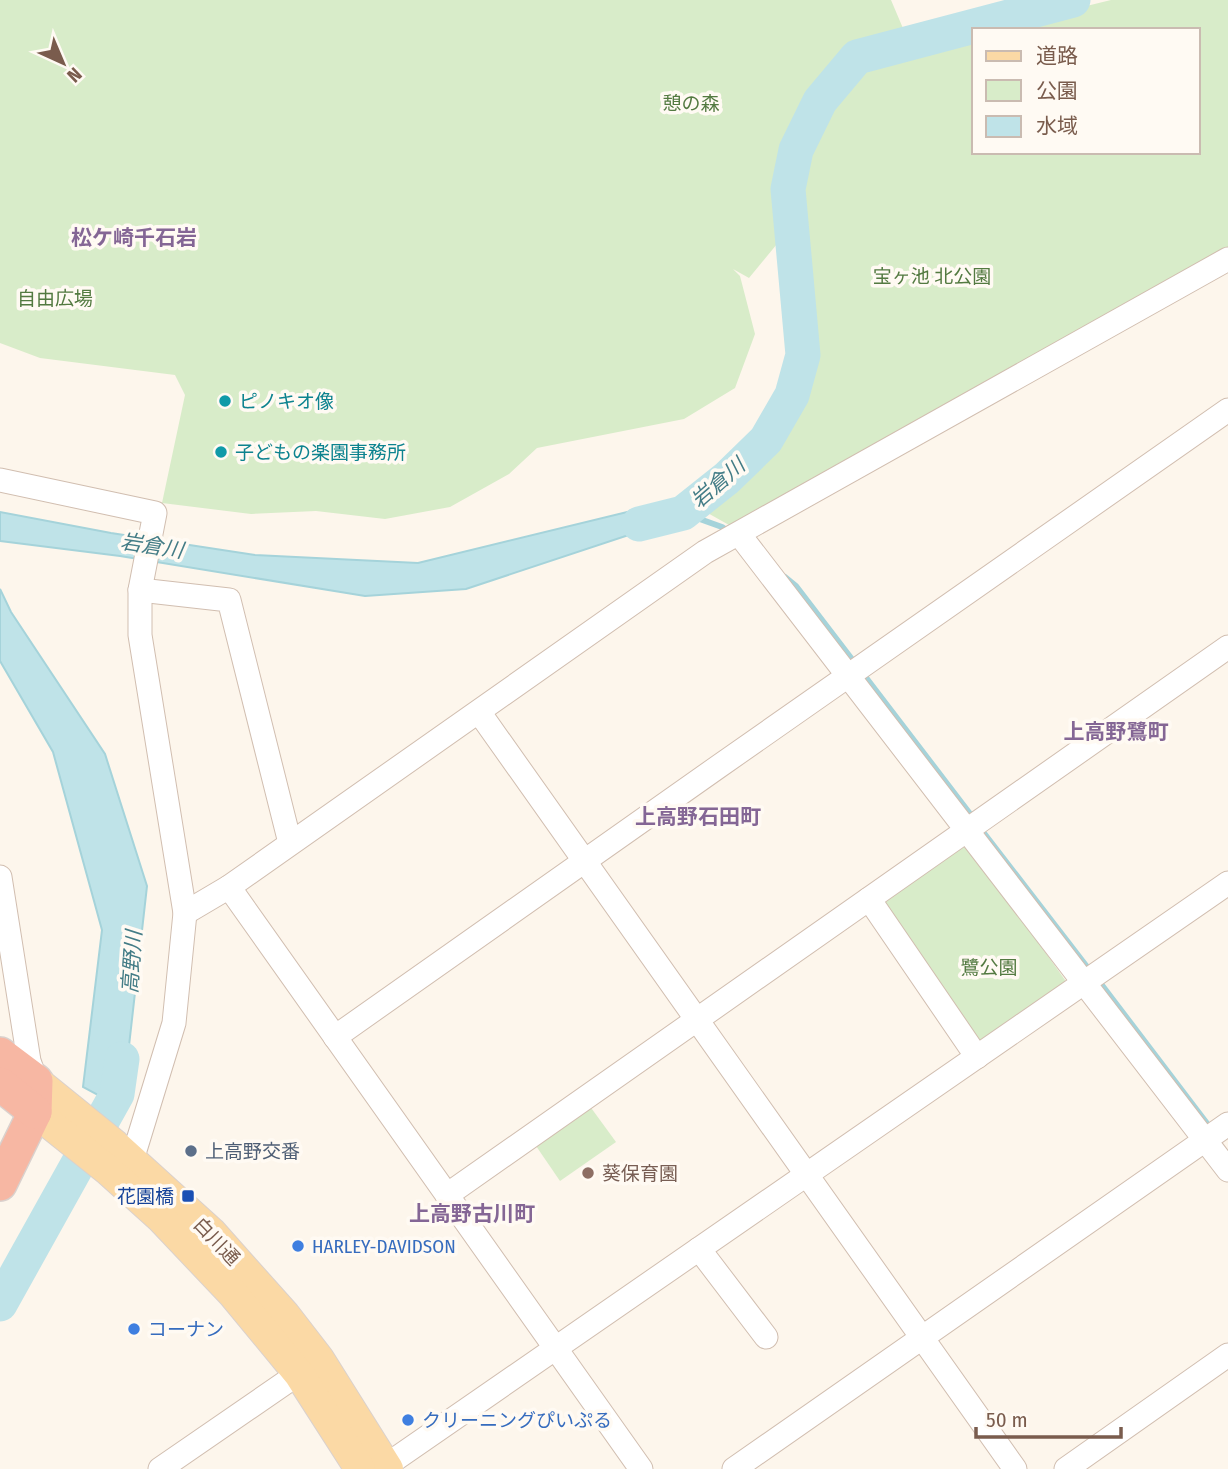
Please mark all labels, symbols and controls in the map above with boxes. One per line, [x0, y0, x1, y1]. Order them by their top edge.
north arrow [28, 28, 98, 98]
legend [972, 28, 1200, 154]
text: 道路 [1036, 43, 1078, 69]
text: N [62, 63, 87, 87]
text: 公園 [1036, 78, 1078, 104]
park label: 憩の森 [662, 92, 720, 115]
text: 水域 [1036, 113, 1078, 139]
district label: 松ケ崎千石岩 [71, 225, 197, 251]
park label: 宝ヶ池 北公園 [873, 265, 991, 288]
park label: 自由広場 [17, 287, 93, 310]
place label: ピノキオ像 [239, 390, 334, 413]
marker: ピノキオ像 [217, 393, 233, 409]
place label: 子どもの楽園事務所 [235, 441, 406, 464]
marker: 子どもの楽園事務所 [213, 444, 229, 460]
water label: 岩倉川 [686, 451, 752, 513]
water label: 岩倉川 [119, 528, 187, 564]
district label: 上高野鷺町 [1064, 719, 1169, 745]
district label: 上高野石田町 [635, 804, 761, 830]
water label: 高野川 [117, 928, 147, 994]
park label: 鷺公園 [960, 956, 1018, 979]
place label: 上高野交番 [205, 1140, 300, 1163]
marker: 上高野交番 [183, 1143, 199, 1159]
place label: 葵保育園 [602, 1162, 678, 1185]
marker: 葵保育園 [580, 1165, 596, 1181]
place label: 花園橋 [117, 1185, 174, 1208]
marker: 花園橋 [180, 1188, 196, 1204]
district label: 上高野古川町 [409, 1201, 535, 1227]
street label: 白川通 [189, 1213, 245, 1270]
place label: HARLEY-DAVIDSON [312, 1235, 456, 1258]
marker: HARLEY-DAVIDSON [290, 1238, 306, 1254]
place label: コーナン [148, 1318, 224, 1341]
marker: コーナン [126, 1321, 142, 1337]
scale bar [976, 1396, 1121, 1440]
text: 50 m [986, 1407, 1028, 1433]
place label: クリーニングぴいぷる [422, 1409, 612, 1432]
marker: クリーニングぴいぷる [400, 1412, 416, 1428]

